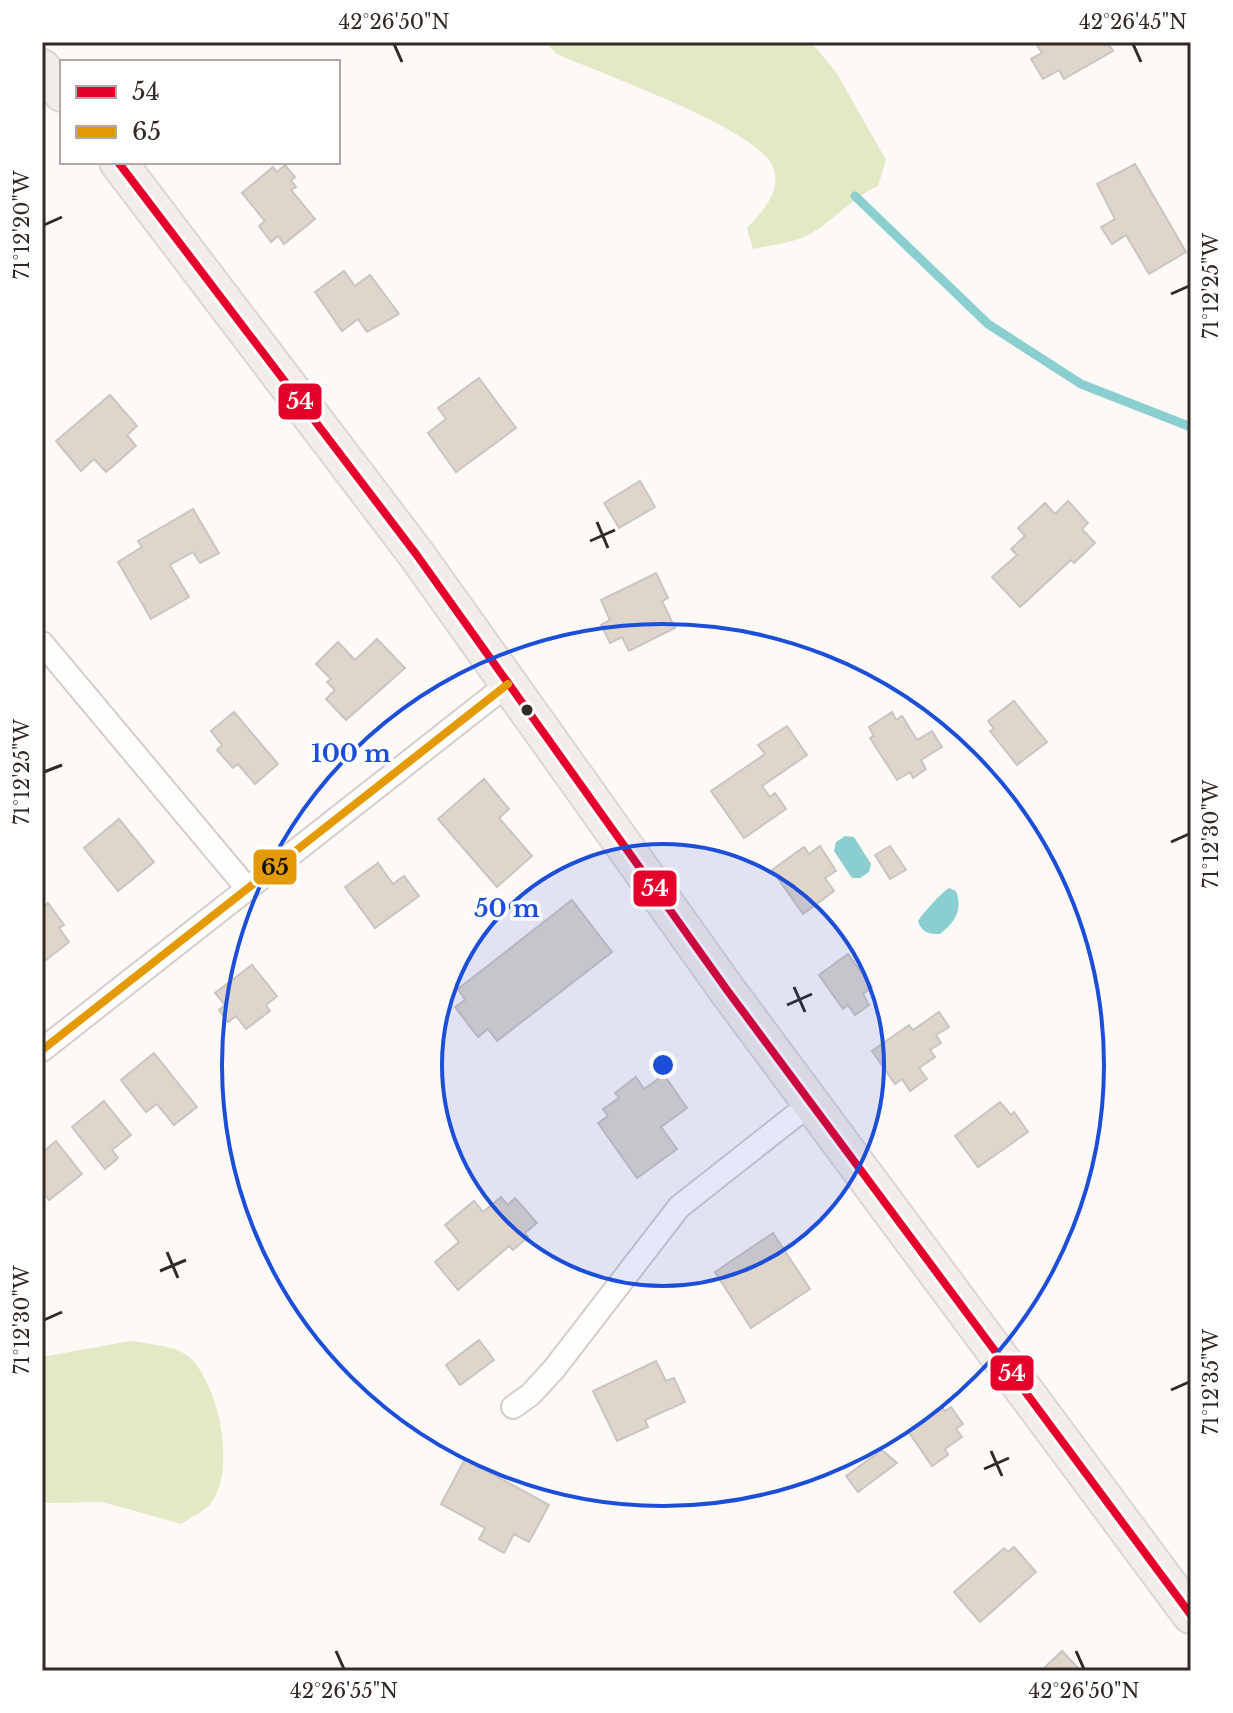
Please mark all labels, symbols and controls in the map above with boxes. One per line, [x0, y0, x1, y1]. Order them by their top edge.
text: 42°26'50"N [339, 10, 449, 34]
text: 42°26'45"N [1079, 10, 1187, 34]
legend [60, 60, 340, 164]
text: 54 [132, 77, 160, 106]
text: 65 [132, 117, 161, 146]
text: 71°12'20"W [10, 170, 34, 279]
text: 71°12'25"W [1199, 233, 1223, 339]
line badge: 54 [277, 382, 323, 421]
text: 54 [286, 388, 314, 415]
unlabelled marker [519, 702, 535, 718]
text: 71°12'25"W [10, 719, 34, 825]
text: 100 m [311, 739, 391, 768]
text: 71°12'30"W [1199, 779, 1223, 888]
line badge: 65 [252, 848, 298, 886]
text: 65 [261, 854, 289, 881]
line badge: 54 [632, 869, 678, 908]
text: 54 [641, 875, 669, 902]
text: 50 m [474, 894, 540, 923]
centre of rings [649, 1051, 677, 1079]
text: 71°12'30"W [10, 1265, 34, 1374]
text: 71°12'35"W [1199, 1329, 1223, 1435]
line badge: 54 [989, 1354, 1035, 1392]
text: 54 [998, 1360, 1026, 1387]
text: 42°26'55"N [290, 1679, 398, 1703]
text: 42°26'50"N [1029, 1679, 1139, 1703]

